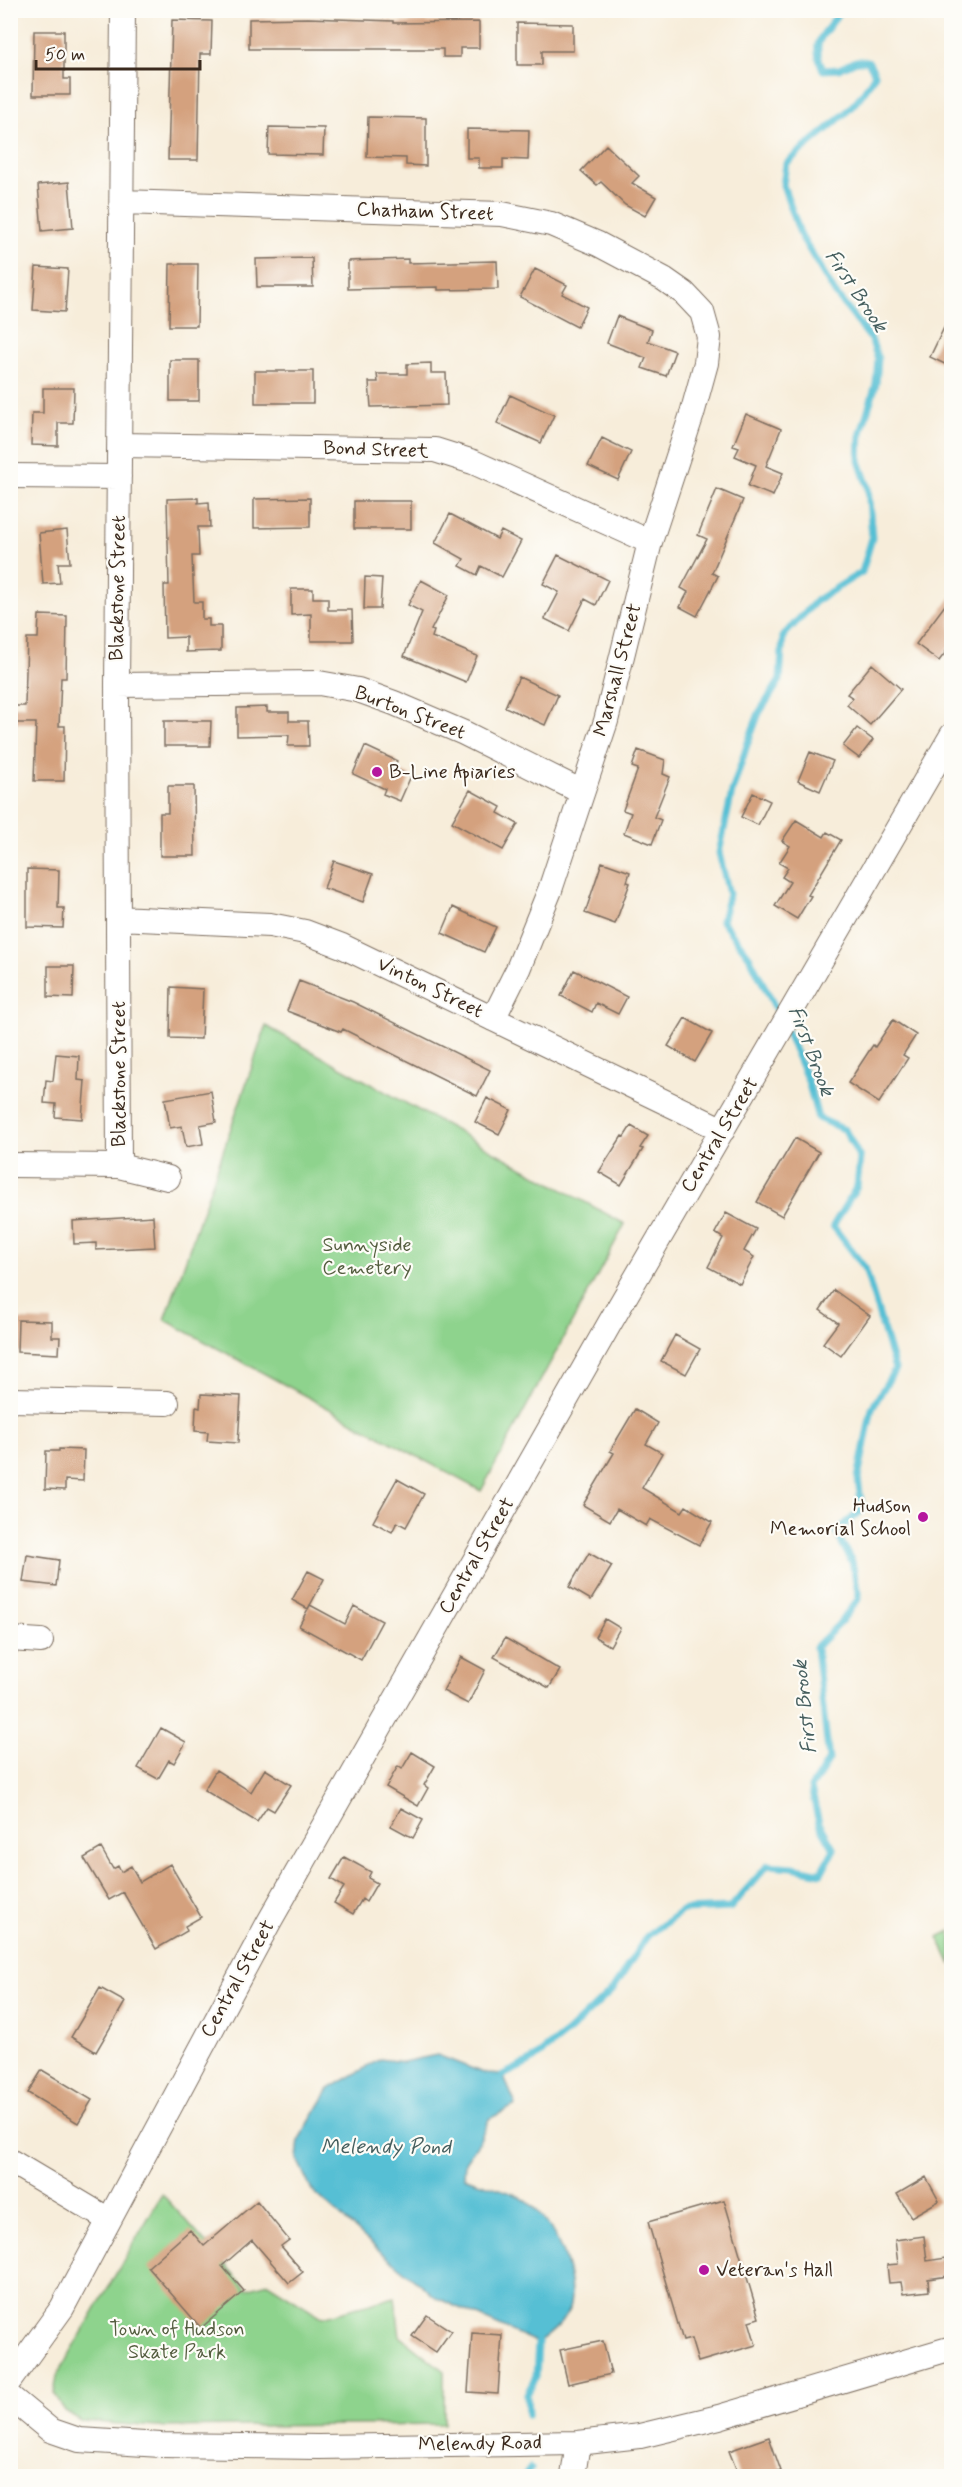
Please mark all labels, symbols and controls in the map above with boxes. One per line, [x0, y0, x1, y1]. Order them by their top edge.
scale bar [36, 33, 200, 71]
text: 50 m [45, 43, 85, 67]
street label: Chatham Street [356, 196, 494, 228]
water label: First Brook [818, 244, 895, 339]
street label: Bond Street [323, 435, 429, 465]
street label: Blackstone Street [103, 515, 133, 661]
street label: Marshall Street [587, 601, 649, 739]
street label: Burton Street [351, 679, 469, 747]
place label: B-Line Apiaries [389, 759, 516, 787]
marker: B-Line Apiaries [370, 765, 384, 779]
street label: Vinton Street [372, 951, 488, 1025]
street label: Blackstone Street [106, 1001, 133, 1147]
water label: First Brook [781, 1002, 841, 1101]
street label: Central Street [675, 1072, 765, 1198]
park label: Sunnyside Cemetery [322, 1232, 412, 1282]
street label: Central Street [433, 1493, 521, 1619]
place label: Hudson Memorial School [770, 1493, 911, 1543]
marker: Hudson Memorial School [916, 1510, 930, 1524]
water label: First Brook [786, 1657, 824, 1755]
street label: Central Street [194, 1915, 282, 2043]
water label: Melendy Pond [321, 2133, 453, 2161]
place label: Veteran's Hall [716, 2257, 833, 2284]
marker: Veteran's Hall [697, 2263, 711, 2277]
park label: Town of Hudson Skate Park [109, 2316, 245, 2366]
street label: Melendy Road [418, 2429, 542, 2459]

